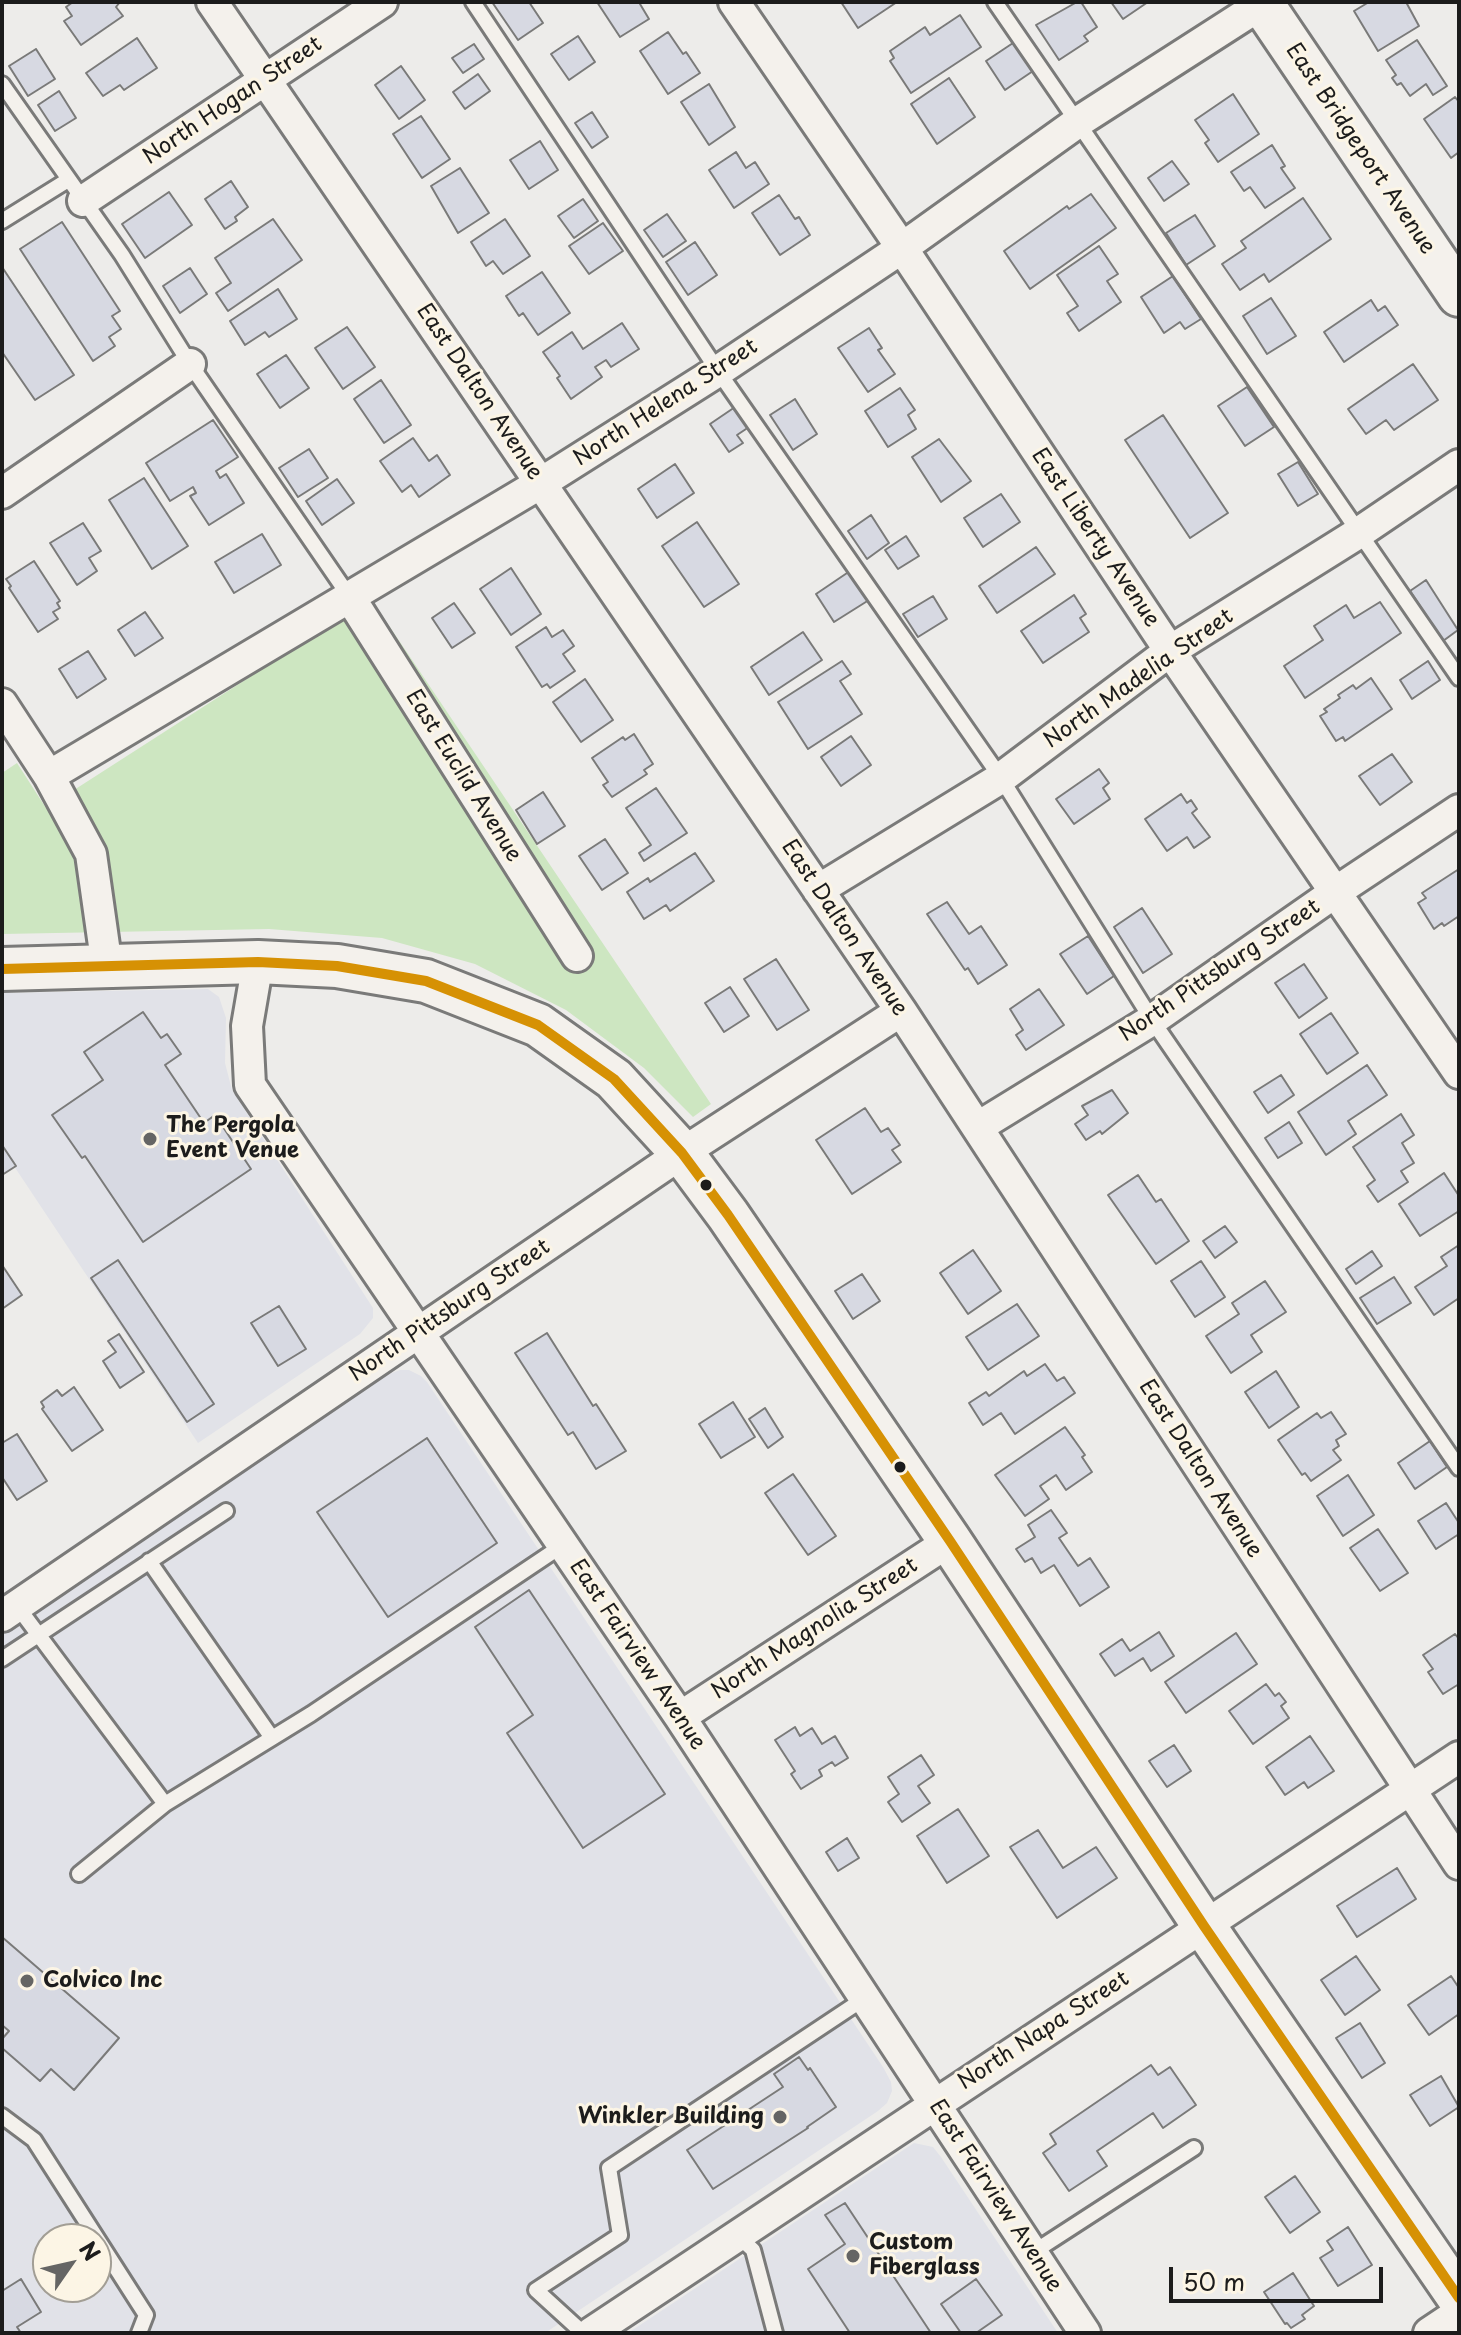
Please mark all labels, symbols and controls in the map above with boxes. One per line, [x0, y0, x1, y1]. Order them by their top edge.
street label: North Hogan Street [139, 31, 327, 171]
street label: East Bridgeport Avenue [1280, 39, 1440, 259]
street label: East Dalton Avenue [410, 299, 548, 485]
street label: North Helena Street [569, 334, 763, 472]
street label: East Liberty Avenue [1025, 444, 1165, 632]
street label: North Madelia Street [1039, 604, 1239, 754]
street label: East Euclid Avenue [399, 685, 527, 867]
street label: East Dalton Avenue [775, 835, 913, 1021]
street label: North Pittsburg Street [1115, 894, 1325, 1048]
place label: The Pergola Event Venue [166, 1113, 299, 1164]
marker: The Pergola Event Venue [141, 1130, 159, 1148]
unlabelled marker [698, 1177, 714, 1193]
street label: North Pittsburg Street [345, 1234, 555, 1388]
street label: East Dalton Avenue [1133, 1375, 1267, 1563]
unlabelled marker [892, 1459, 908, 1475]
street label: North Magnolia Street [707, 1552, 923, 1706]
street label: East Fairview Avenue [563, 1555, 711, 1755]
street label: North Napa Street [954, 1966, 1134, 2096]
place label: Colvico Inc [43, 1968, 162, 1994]
marker: Colvico Inc [18, 1972, 36, 1990]
street label: East Fairview Avenue [923, 2095, 1067, 2297]
place label: Winkler Building [578, 2104, 764, 2130]
marker: Winkler Building [771, 2108, 789, 2126]
north arrow [32, 2223, 112, 2303]
place label: Custom Fiberglass [869, 2230, 980, 2282]
text: N [72, 2234, 109, 2267]
marker: Custom Fiberglass [844, 2247, 862, 2265]
scale bar [1173, 2251, 1387, 2301]
text: 50 m [1183, 2263, 1245, 2299]

